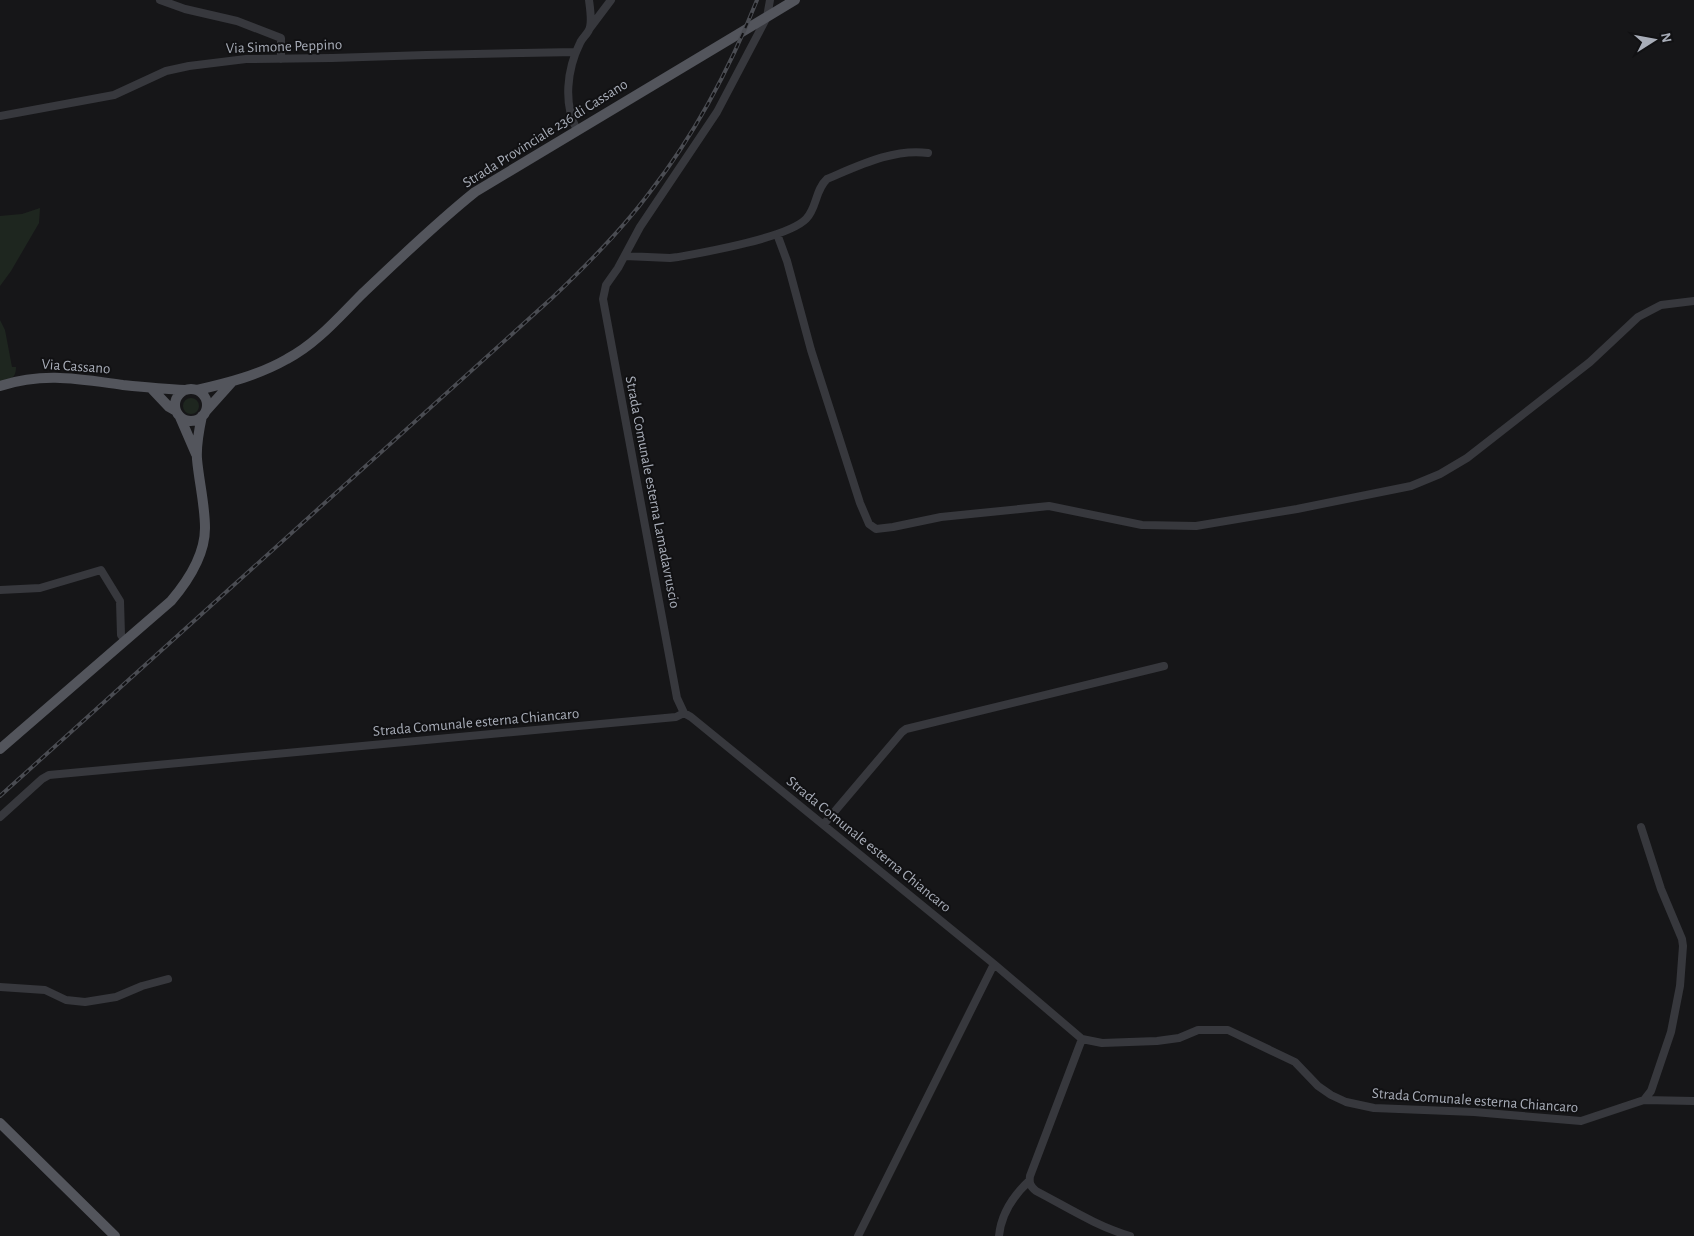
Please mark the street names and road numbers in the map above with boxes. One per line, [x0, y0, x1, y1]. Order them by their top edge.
street label: Via Simone Peppino [225, 37, 343, 56]
street label: Strada Provinciale 236 di Cassano [460, 76, 630, 191]
street label: Via Cassano [41, 357, 111, 376]
street label: Strada Comunale esterna Lamadavruscio [623, 375, 682, 609]
street label: Strada Comunale esterna Chiancaro [372, 706, 580, 739]
street label: Strada Comunale esterna Chiancaro [784, 773, 954, 915]
street label: Strada Comunale esterna Chiancaro [1371, 1086, 1579, 1115]

